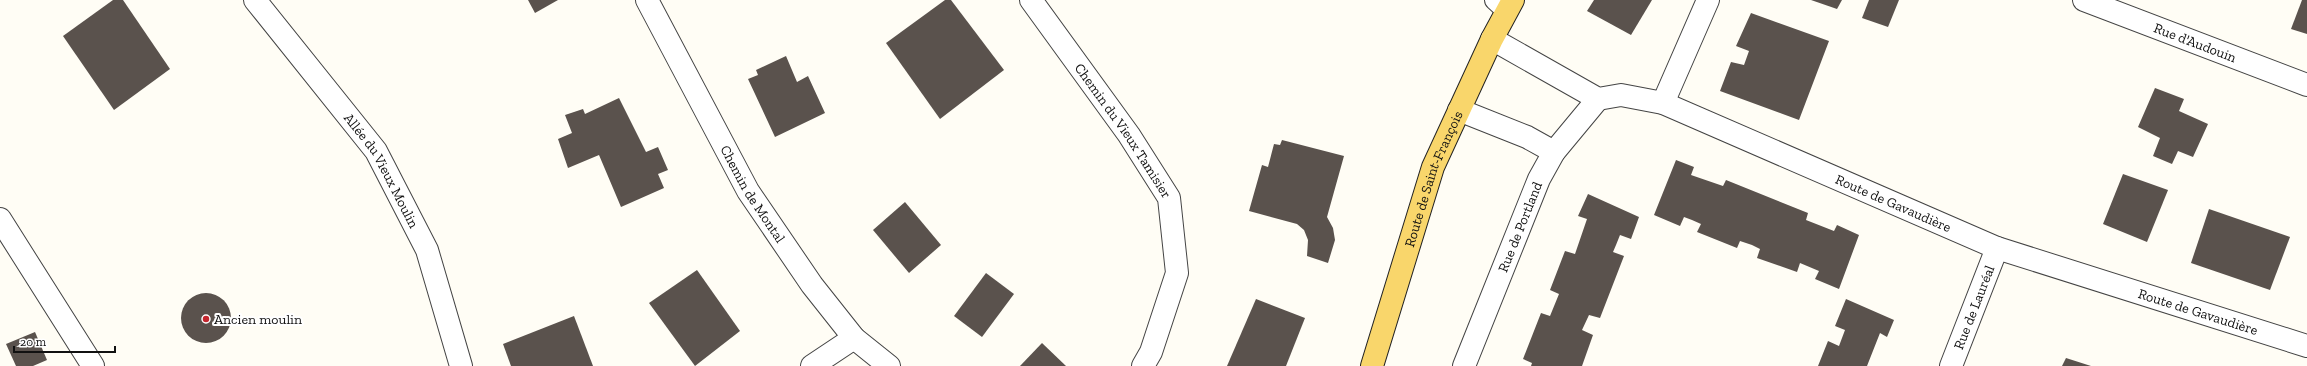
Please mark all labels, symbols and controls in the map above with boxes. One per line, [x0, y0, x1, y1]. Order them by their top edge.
street label: Rue d'Audouin [2152, 19, 2239, 66]
street label: Chemin du Vieux Tamisier [1071, 60, 1175, 201]
street label: Route de Saint-François [1400, 108, 1466, 249]
street label: Allée du Vieux Moulin [340, 110, 423, 231]
street label: Chemin de Montal [717, 142, 789, 246]
street label: Route de Gavaudière [1833, 170, 1954, 236]
street label: Rue de Portland [1494, 179, 1546, 274]
street label: Rue de Lauréal [1950, 263, 1998, 352]
street label: Route de Gavaudière [2136, 285, 2261, 339]
place label: Ancien moulin [214, 311, 302, 328]
marker: Ancien moulin [201, 314, 211, 324]
scale bar [14, 328, 115, 354]
text: 20 m [20, 335, 47, 349]

